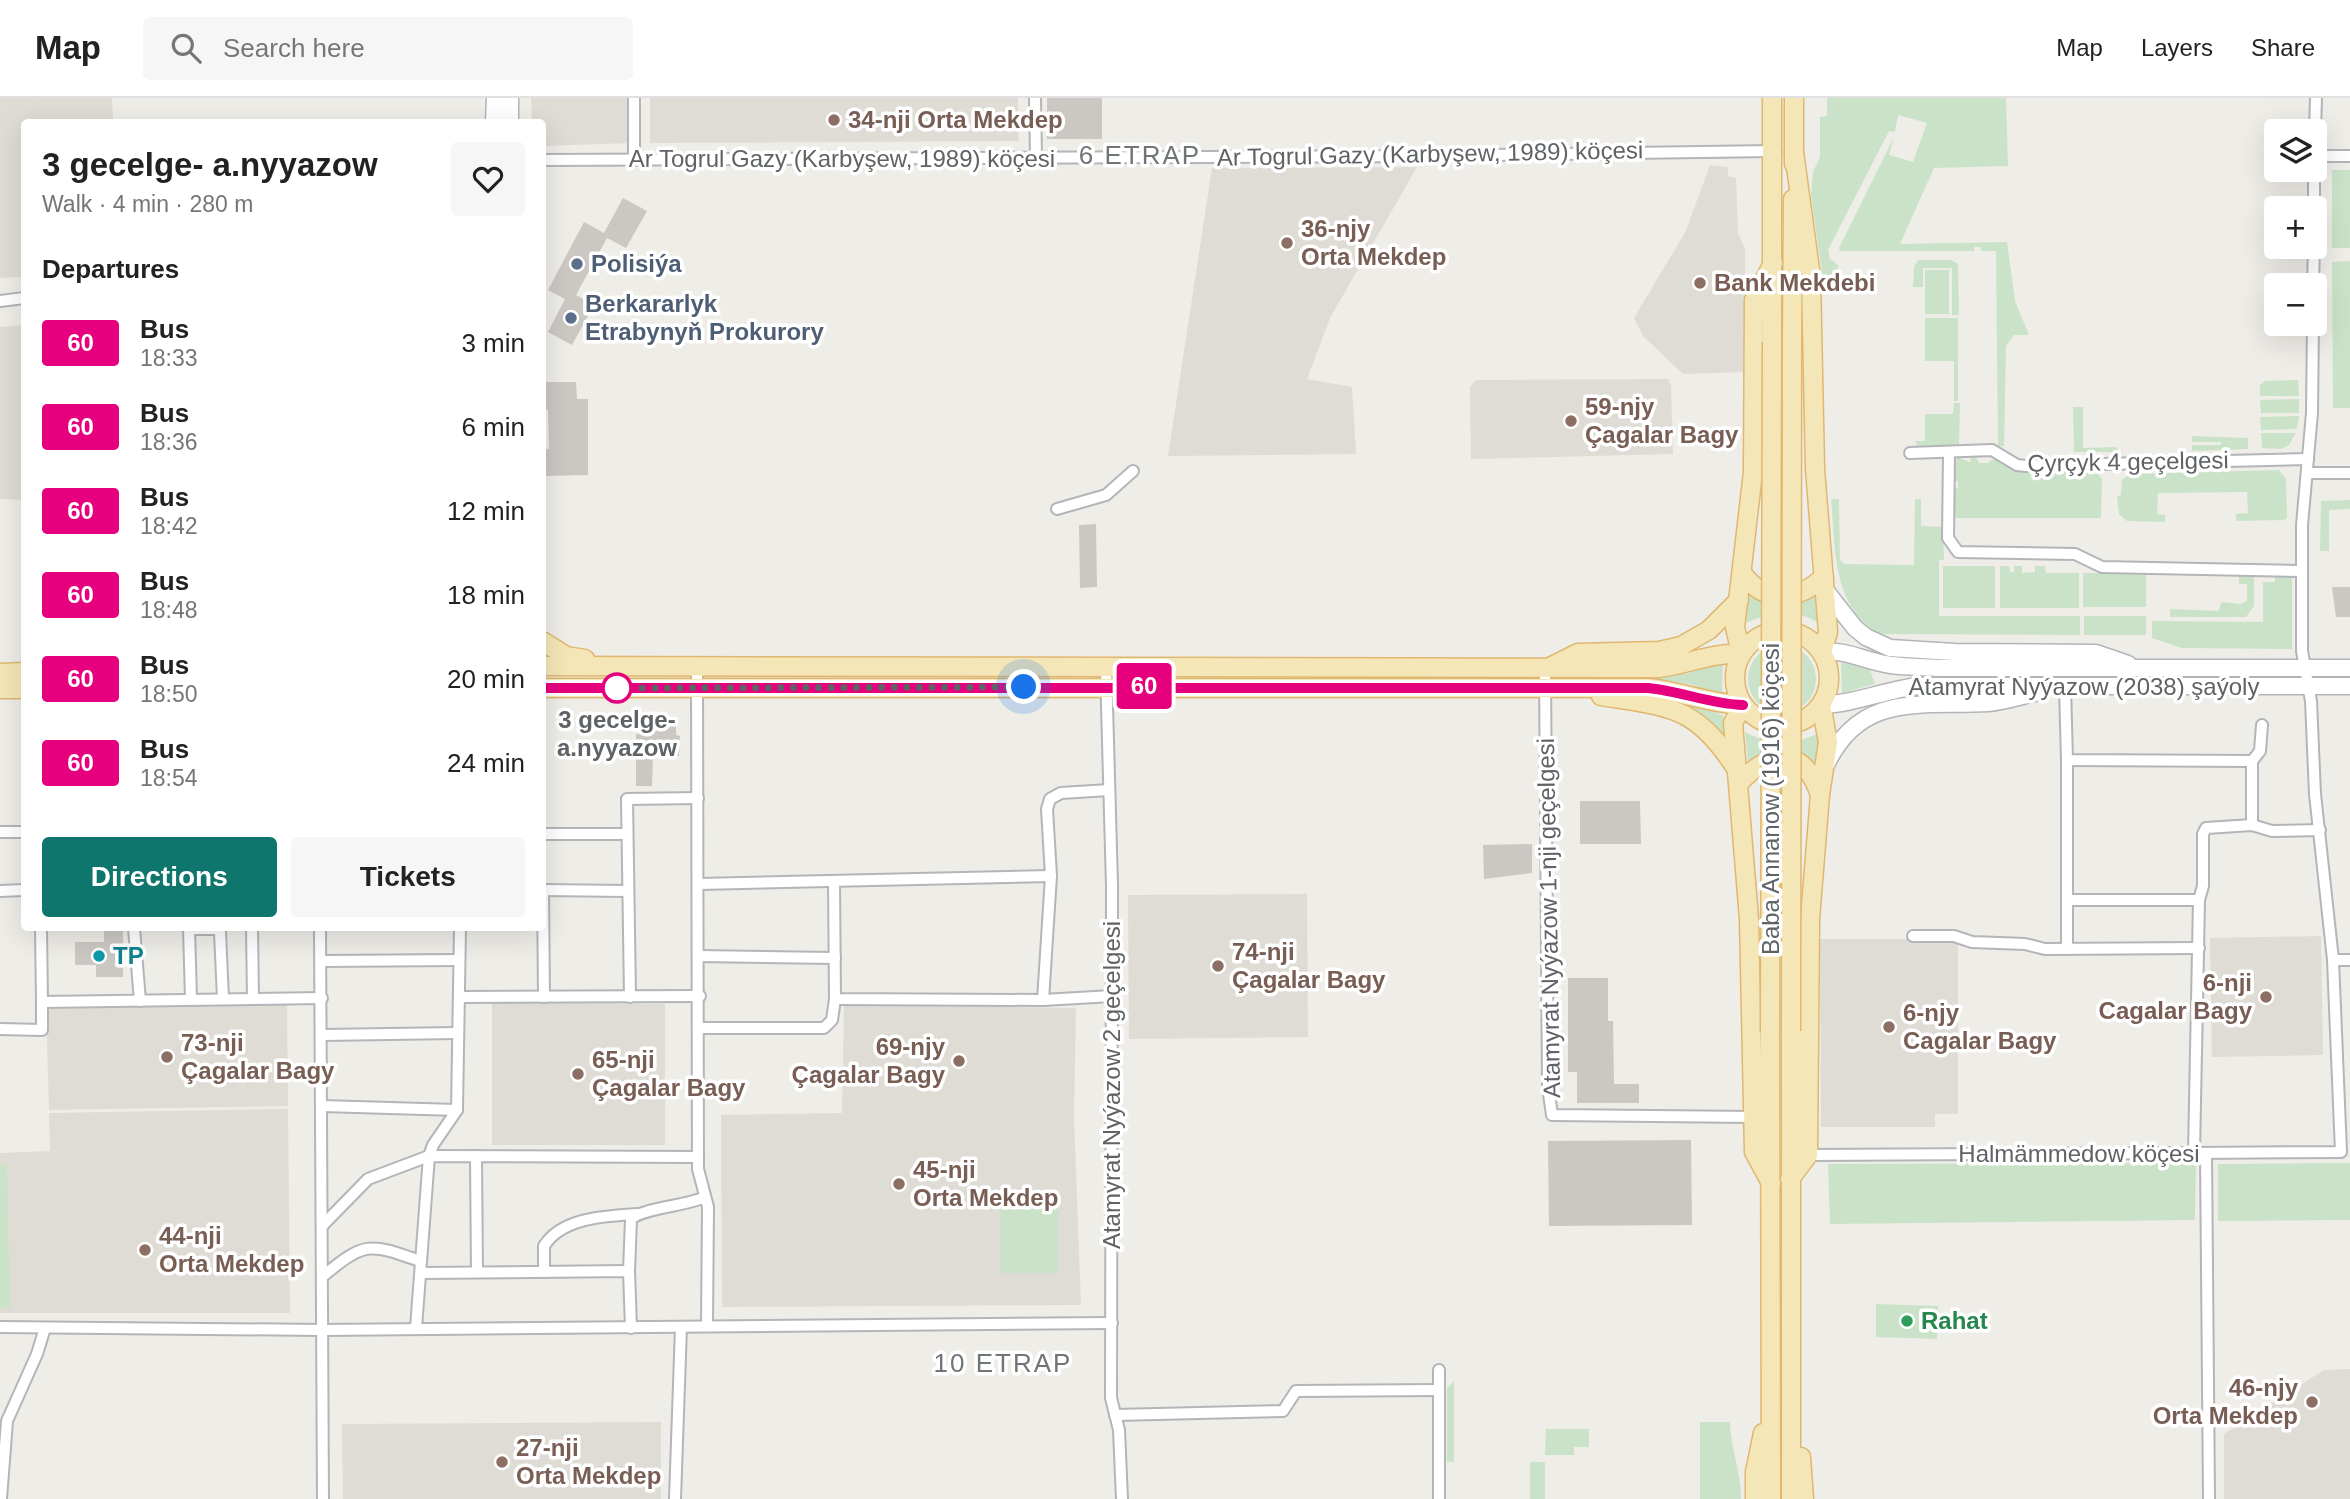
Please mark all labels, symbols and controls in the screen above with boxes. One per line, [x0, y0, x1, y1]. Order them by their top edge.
search box [143, 17, 633, 80]
text: Map [35, 29, 101, 66]
icon: search [167, 29, 205, 67]
text: Search here [223, 33, 365, 63]
text: Map [2056, 34, 2103, 61]
text: Layers [2141, 34, 2213, 61]
text: Share [2251, 34, 2315, 61]
place label: 34-nji Orta Mekdep [848, 106, 1063, 133]
marker: 34-nji Orta Mekdep [826, 112, 842, 128]
map controls [2264, 119, 2327, 336]
button: layers [2264, 119, 2327, 182]
street label: Ar Togrul Gazy (Karbyşew, 1989) köçesi [1217, 136, 1643, 171]
district label: 6 ETRAP [1079, 140, 1201, 170]
button: heart [451, 142, 525, 216]
street label: Ar Togrul Gazy (Karbyşew, 1989) köçesi [629, 145, 1055, 172]
text: 3 gecelge- a.nyyazow [42, 146, 378, 183]
text: Walk · 4 min · 280 m [42, 191, 253, 217]
button: + [2264, 196, 2327, 259]
place label: 36-njy Orta Mekdep [1301, 215, 1446, 270]
marker: 36-njy Orta Mekdep [1279, 235, 1295, 251]
place label: Polisiýa [591, 250, 682, 277]
text: Departures [42, 254, 179, 284]
marker: Polisiýa [569, 256, 585, 272]
place label: Bank Mekdebi [1714, 269, 1875, 296]
button: − [2264, 273, 2327, 336]
marker: Bank Mekdebi [1692, 275, 1708, 291]
place label: Berkararlyk Etrabynyň Prokurory [585, 290, 824, 345]
marker: Berkararlyk Etrabynyň Prokurory [563, 310, 579, 326]
text: Bus [140, 314, 189, 344]
text: 3 min [461, 328, 525, 358]
text: 60 [67, 329, 94, 356]
text: 18:33 [140, 345, 198, 371]
place label: 59-njy Çagalar Bagy [1585, 393, 1739, 448]
text: Bus [140, 398, 189, 428]
text: 6 min [461, 412, 525, 442]
text: 60 [67, 413, 94, 440]
marker: 59-njy Çagalar Bagy [1563, 413, 1579, 429]
text: 18:36 [140, 429, 198, 455]
street label: Çyrçyk 4 geçelgesi [2027, 446, 2229, 477]
text: Bus [140, 482, 189, 512]
text: 12 min [447, 496, 525, 526]
text: 60 [67, 497, 94, 524]
text: 18:42 [140, 513, 198, 539]
text: Bus [140, 566, 189, 596]
text: 18 min [447, 580, 525, 610]
text: 60 [67, 581, 94, 608]
text: 18:48 [140, 597, 198, 623]
street label: Baba Annanow (1916) köçesi [1757, 643, 1784, 955]
text: Bus [140, 650, 189, 680]
line badge: 60 [1112, 663, 1176, 709]
text: 20 min [447, 664, 525, 694]
text: 60 [67, 665, 94, 692]
your location [1006, 669, 1041, 704]
text: 60 [1131, 672, 1157, 699]
marker: 3 gecelge- a.nyyazow [602, 673, 632, 703]
street label: Atamyrat Nyýazow (2038) şaýoly [1909, 673, 2259, 700]
text: 18:50 [140, 681, 198, 707]
place label: 3 gecelge- a.nyyazow [557, 706, 677, 761]
text: Bus [140, 734, 189, 764]
street label: Atamyrat Nyýazow 1-nji geçelgesi [1532, 738, 1565, 1098]
text: 24 min [447, 748, 525, 778]
text: 60 [67, 749, 94, 776]
text: 18:54 [140, 765, 198, 791]
button: Directions [42, 837, 277, 917]
button: Tickets [291, 837, 525, 917]
street label: Atamyrat Nyýazow 2 geçelgesi [1098, 921, 1125, 1249]
place label: 74-nji Çagalar Bagy [1232, 938, 1386, 993]
place label: TP [113, 942, 144, 969]
marker: TP [91, 948, 107, 964]
marker: 74-nji Çagalar Bagy [1210, 958, 1226, 974]
place label: 6-nji Cagalar Bagy [2099, 969, 2253, 1024]
marker: 6-nji Cagalar Bagy [2258, 989, 2274, 1005]
place label: 6-njy Cagalar Bagy [1903, 999, 2057, 1054]
marker: 6-njy Cagalar Bagy [1881, 1019, 1897, 1035]
place label: 73-nji Çagalar Bagy [181, 1029, 335, 1084]
place label: 69-njy Çagalar Bagy [792, 1033, 946, 1088]
place label: 65-nji Çagalar Bagy [592, 1046, 746, 1101]
marker: 73-nji Çagalar Bagy [159, 1049, 175, 1065]
marker: 69-njy Çagalar Bagy [951, 1053, 967, 1069]
marker: 65-nji Çagalar Bagy [570, 1066, 586, 1082]
street label: Halmämmedow köçesi [1958, 1140, 2200, 1167]
place label: 45-nji Orta Mekdep [913, 1156, 1058, 1211]
marker: 45-nji Orta Mekdep [891, 1176, 907, 1192]
place label: 44-nji Orta Mekdep [159, 1222, 304, 1277]
marker: 44-nji Orta Mekdep [137, 1242, 153, 1258]
place label: Rahat [1921, 1307, 1988, 1334]
marker: Rahat [1899, 1313, 1915, 1329]
district label: 10 ETRAP [934, 1348, 1072, 1378]
place label: 46-njy Orta Mekdep [2153, 1374, 2299, 1429]
marker: 46-njy Orta Mekdep [2304, 1394, 2320, 1410]
place label: 27-nji Orta Mekdep [516, 1434, 661, 1489]
marker: 27-nji Orta Mekdep [494, 1454, 510, 1470]

